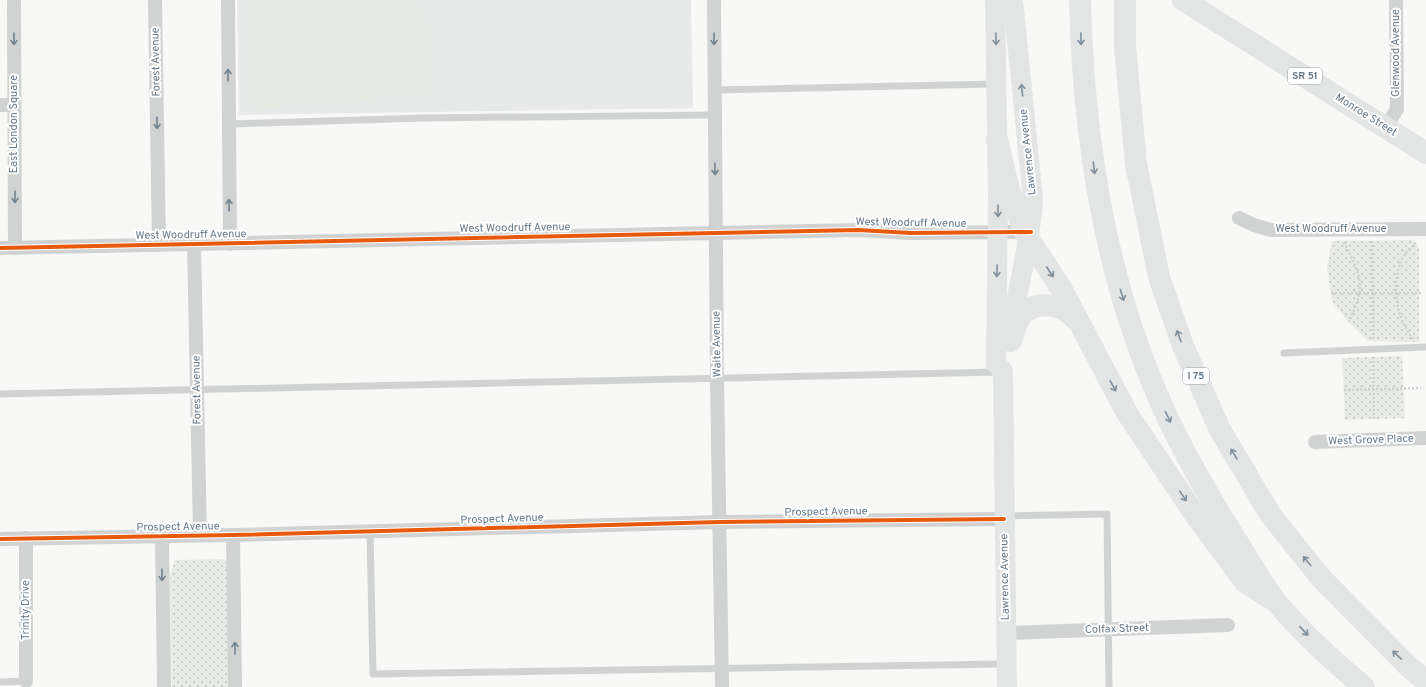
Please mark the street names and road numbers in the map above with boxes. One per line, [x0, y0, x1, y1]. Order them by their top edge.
street label: Glenwood Avenue [1389, 9, 1403, 97]
street label: Forest Avenue [148, 27, 164, 97]
road number: SR 51 [1288, 68, 1322, 84]
street label: East London Square [7, 75, 21, 173]
street label: Monroe Street [1332, 90, 1400, 140]
street label: Lawrence Avenue [1017, 108, 1039, 196]
street label: West Woodruff Avenue [855, 215, 967, 231]
street label: West Woodruff Avenue [459, 220, 571, 236]
street label: West Woodruff Avenue [1276, 222, 1387, 236]
street label: West Woodruff Avenue [135, 227, 247, 243]
street label: Waite Avenue [709, 311, 725, 377]
street label: Forest Avenue [189, 355, 205, 425]
road number: I 75 [1183, 368, 1209, 384]
street label: West Grove Place [1328, 432, 1414, 448]
street label: Prospect Avenue [784, 504, 868, 520]
street label: Prospect Avenue [460, 511, 544, 527]
street label: Prospect Avenue [136, 519, 220, 535]
street label: Lawrence Avenue [997, 534, 1013, 620]
street label: Trinity Drive [19, 580, 33, 640]
street label: Colfax Street [1085, 621, 1149, 637]

